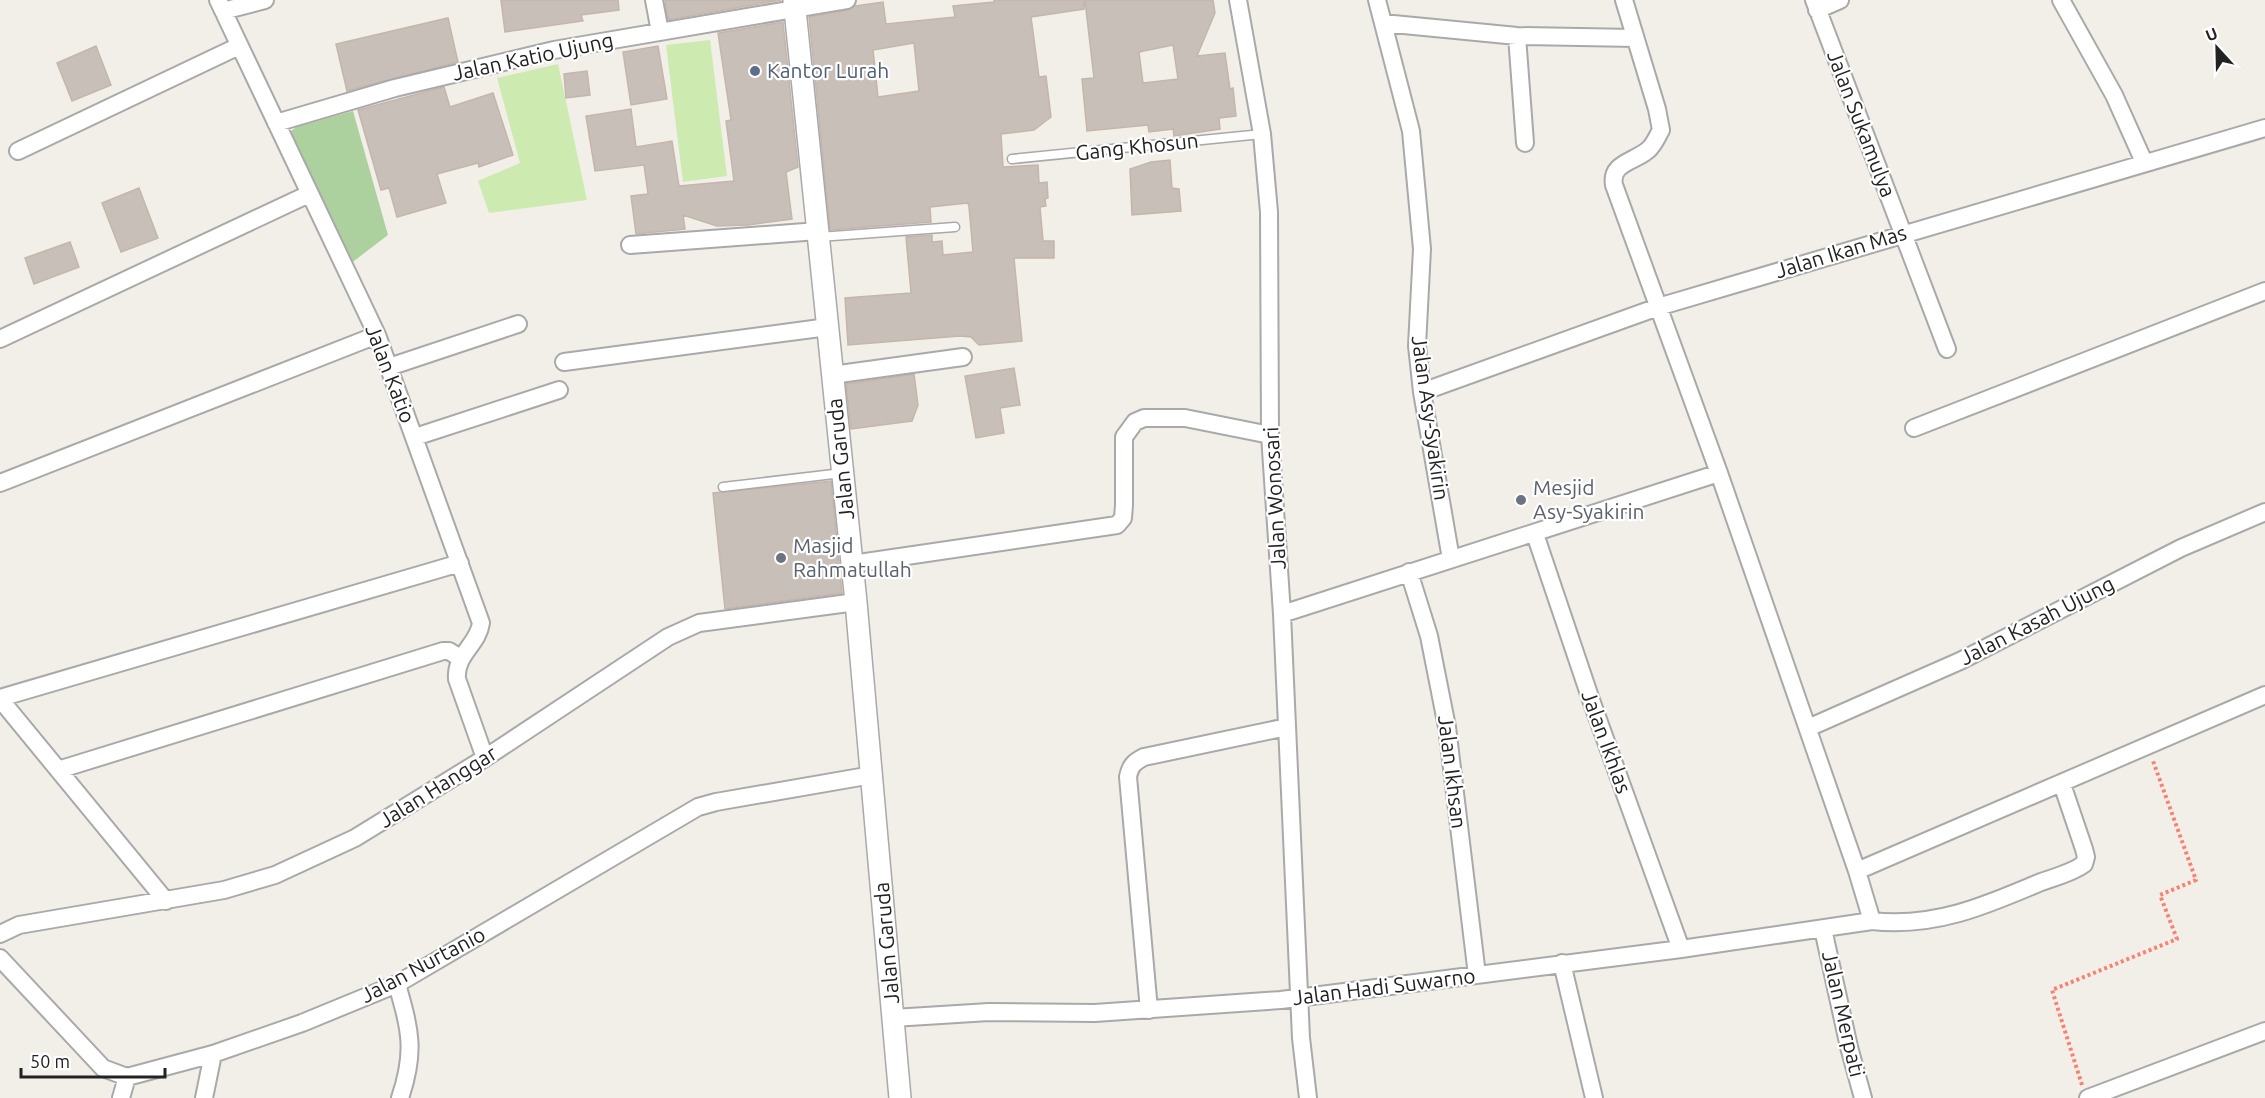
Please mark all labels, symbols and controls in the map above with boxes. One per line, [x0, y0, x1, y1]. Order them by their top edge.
north arrow [2187, 18, 2247, 78]
text: U [2203, 24, 2220, 45]
street label: Jalan Katio Ujung [450, 27, 615, 85]
street label: Jalan Sukamulya [1823, 47, 1901, 200]
place label: Kantor Lurah [767, 58, 889, 82]
marker: Kantor Lurah [748, 64, 762, 78]
street label: Gang Khosun [1074, 128, 1200, 164]
street label: Jalan Ikan Mas [1772, 220, 1909, 282]
street label: Jalan Katio [361, 321, 421, 426]
street label: Jalan Asy-Syakirin [1408, 334, 1454, 502]
street label: Jalan Garuda [822, 397, 858, 521]
street label: Jalan Wonosari [1258, 426, 1290, 570]
place label: Mesjid Asy-Syakirin [1533, 475, 1645, 523]
marker: Mesjid Asy-Syakirin [1514, 493, 1528, 507]
place label: Masjid Rahmatullah [793, 533, 912, 581]
marker: Masjid Rahmatullah [774, 551, 788, 565]
street label: Jalan Kasah Ujung [1955, 571, 2118, 669]
street label: Jalan Ikhlas [1577, 687, 1637, 796]
street label: Jalan Ikhsan [1434, 714, 1472, 830]
street label: Jalan Hanggar [374, 740, 501, 832]
street label: Jalan Garuda [869, 881, 903, 1005]
street label: Jalan Nurtanio [356, 921, 489, 1007]
street label: Jalan Merpati [1818, 948, 1870, 1079]
street label: Jalan Hadi Suwarno [1291, 963, 1477, 1009]
scale bar [21, 1041, 165, 1079]
text: 50 m [30, 1051, 70, 1071]

